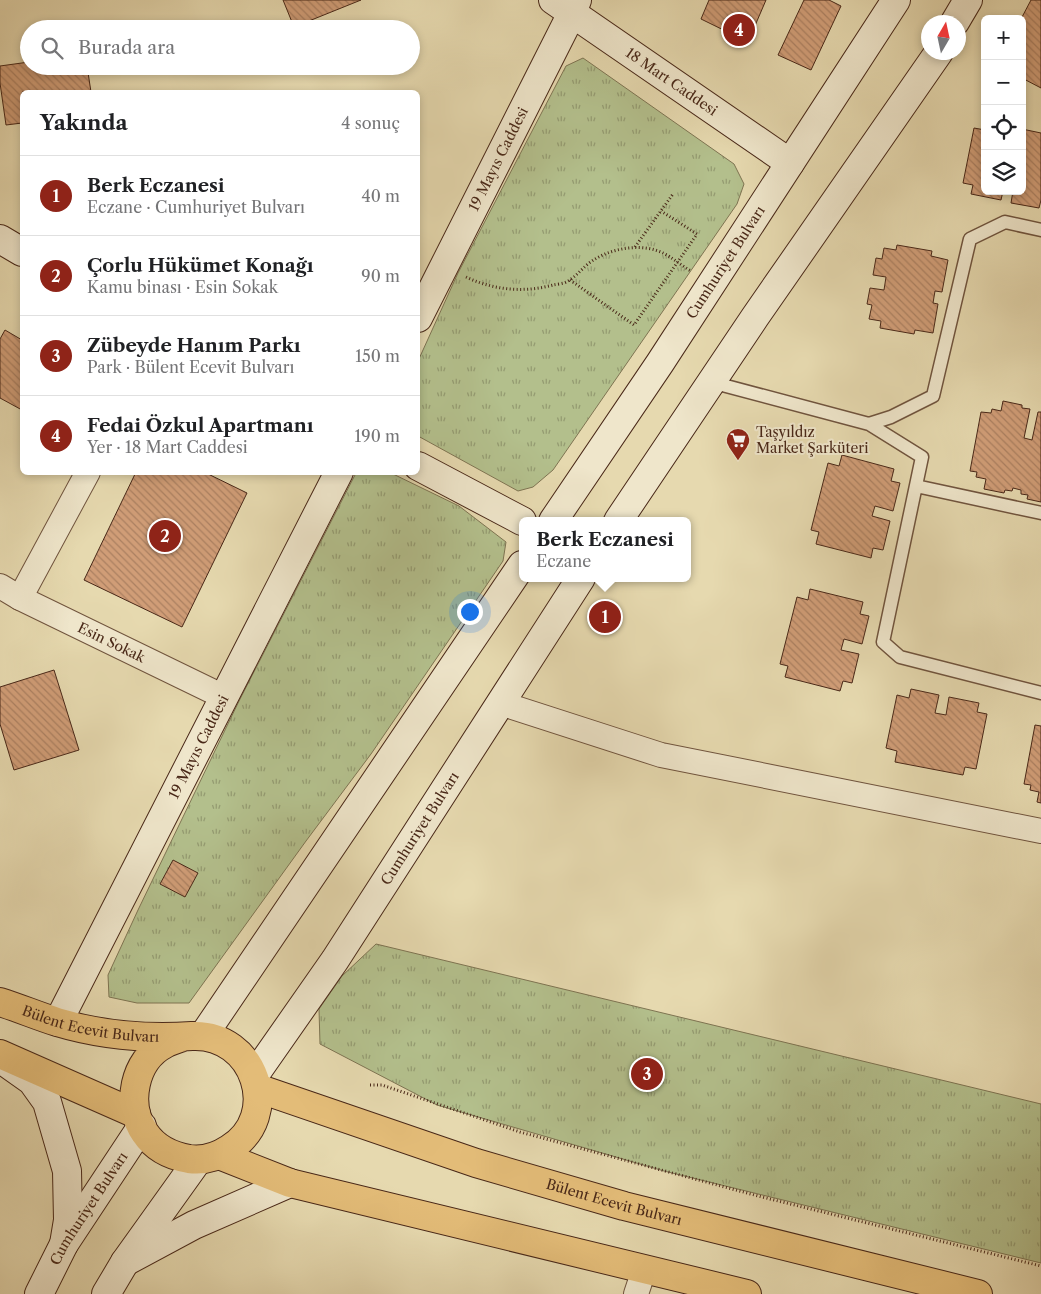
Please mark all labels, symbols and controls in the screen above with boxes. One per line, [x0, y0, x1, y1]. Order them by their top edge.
pin: 4 [723, 11, 755, 49]
north arrow [921, 15, 966, 60]
map controls [981, 15, 1026, 195]
button: + [981, 15, 1026, 60]
search box [20, 20, 420, 75]
icon: search [38, 34, 66, 62]
text: Burada ara [78, 36, 175, 59]
street label: 18 Mart Caddesi [622, 44, 721, 119]
button: − [981, 60, 1026, 105]
street label: 19 Mayıs Caddesi [464, 104, 532, 214]
button: locate [981, 105, 1026, 150]
text: Yakında [40, 110, 128, 135]
text: 4 sonuç [341, 113, 400, 133]
button: layers [981, 150, 1026, 195]
text: Berk Eczanesi [87, 174, 225, 197]
text: 1 [52, 186, 60, 206]
text: 40 m [361, 186, 400, 206]
text: Eczane · Cumhuriyet Bulvarı [87, 197, 305, 217]
street label: Cumhuriyet Bulvarı [682, 202, 769, 322]
text: Çorlu Hükümet Konağı [87, 254, 314, 277]
text: 2 [51, 266, 61, 286]
text: 90 m [361, 266, 400, 286]
text: Kamu binası · Esin Sokak [87, 277, 278, 297]
text: Zübeyde Hanım Parkı [87, 334, 300, 357]
text: 3 [51, 346, 61, 366]
text: 150 m [355, 346, 400, 366]
text: Park · Bülent Ecevit Bulvarı [87, 357, 294, 377]
text: Fedai Özkul Apartmanı [87, 414, 314, 437]
place label: Taşyıldız Market Şarküteri [756, 423, 868, 457]
text: 4 [51, 426, 61, 446]
text: 190 m [355, 426, 400, 446]
supermarket icon: Taşyıldız Market Şarküteri [725, 427, 751, 461]
text: Yer · 18 Mart Caddesi [87, 437, 248, 457]
pin: 2 [149, 517, 181, 555]
popup [519, 517, 691, 582]
text: Berk Eczanesi [536, 528, 674, 551]
text: Eczane [536, 551, 591, 571]
pin: 1 [589, 598, 621, 636]
your location [457, 599, 483, 625]
street label: Esin Sokak [75, 618, 149, 667]
street label: 19 Mayıs Caddesi [165, 692, 233, 802]
street label: Cumhuriyet Bulvarı [377, 768, 463, 888]
street label: Bülent Ecevit Bulvarı [20, 1001, 159, 1046]
pin: 3 [631, 1055, 663, 1093]
street label: Cumhuriyet Bulvarı [46, 1148, 131, 1268]
street label: Bülent Ecevit Bulvarı [544, 1175, 684, 1229]

